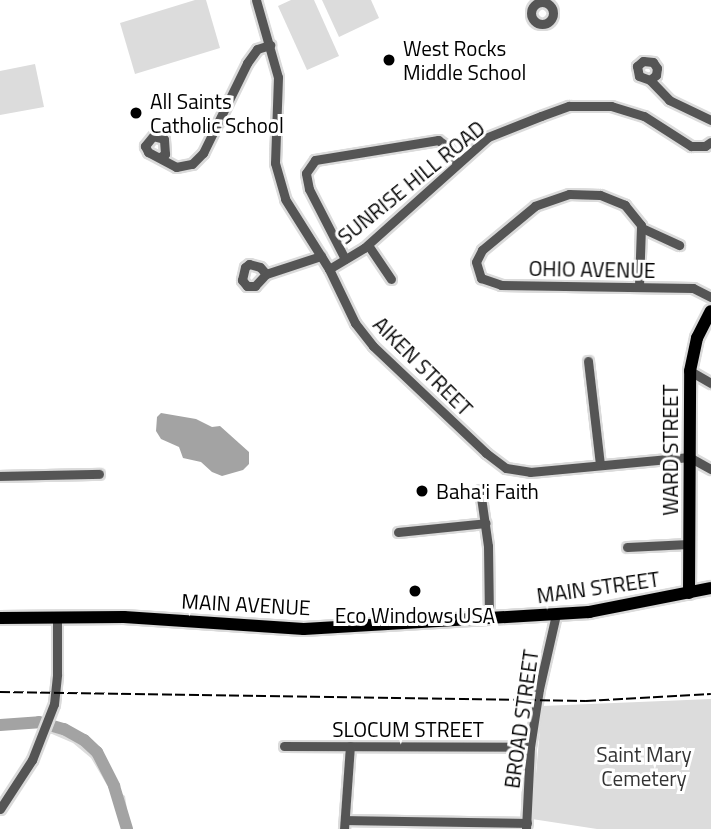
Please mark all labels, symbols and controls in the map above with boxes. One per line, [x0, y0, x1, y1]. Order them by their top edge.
place label: West Rocks Middle School [403, 35, 526, 85]
marker: West Rocks Middle School [381, 52, 397, 68]
place label: All Saints Catholic School [150, 88, 284, 138]
marker: All Saints Catholic School [128, 105, 144, 121]
street label: SUNRISE HILL ROAD [333, 115, 489, 249]
street label: OHIO AVENUE [528, 255, 656, 283]
street label: AIKEN STREET [368, 311, 478, 421]
street label: WARD STREET [657, 384, 683, 516]
place label: Baha'i Faith [436, 478, 539, 504]
marker: Baha'i Faith [414, 483, 430, 499]
street label: MAIN STREET [535, 566, 661, 608]
marker: Eco Windows USA [407, 583, 423, 599]
street label: MAIN AVENUE [181, 588, 311, 620]
place label: Eco Windows USA [335, 602, 495, 628]
street label: BROAD STREET [499, 648, 543, 790]
street label: SLOCUM STREET [332, 716, 484, 742]
park label: Saint Mary Cemetery [596, 741, 692, 791]

